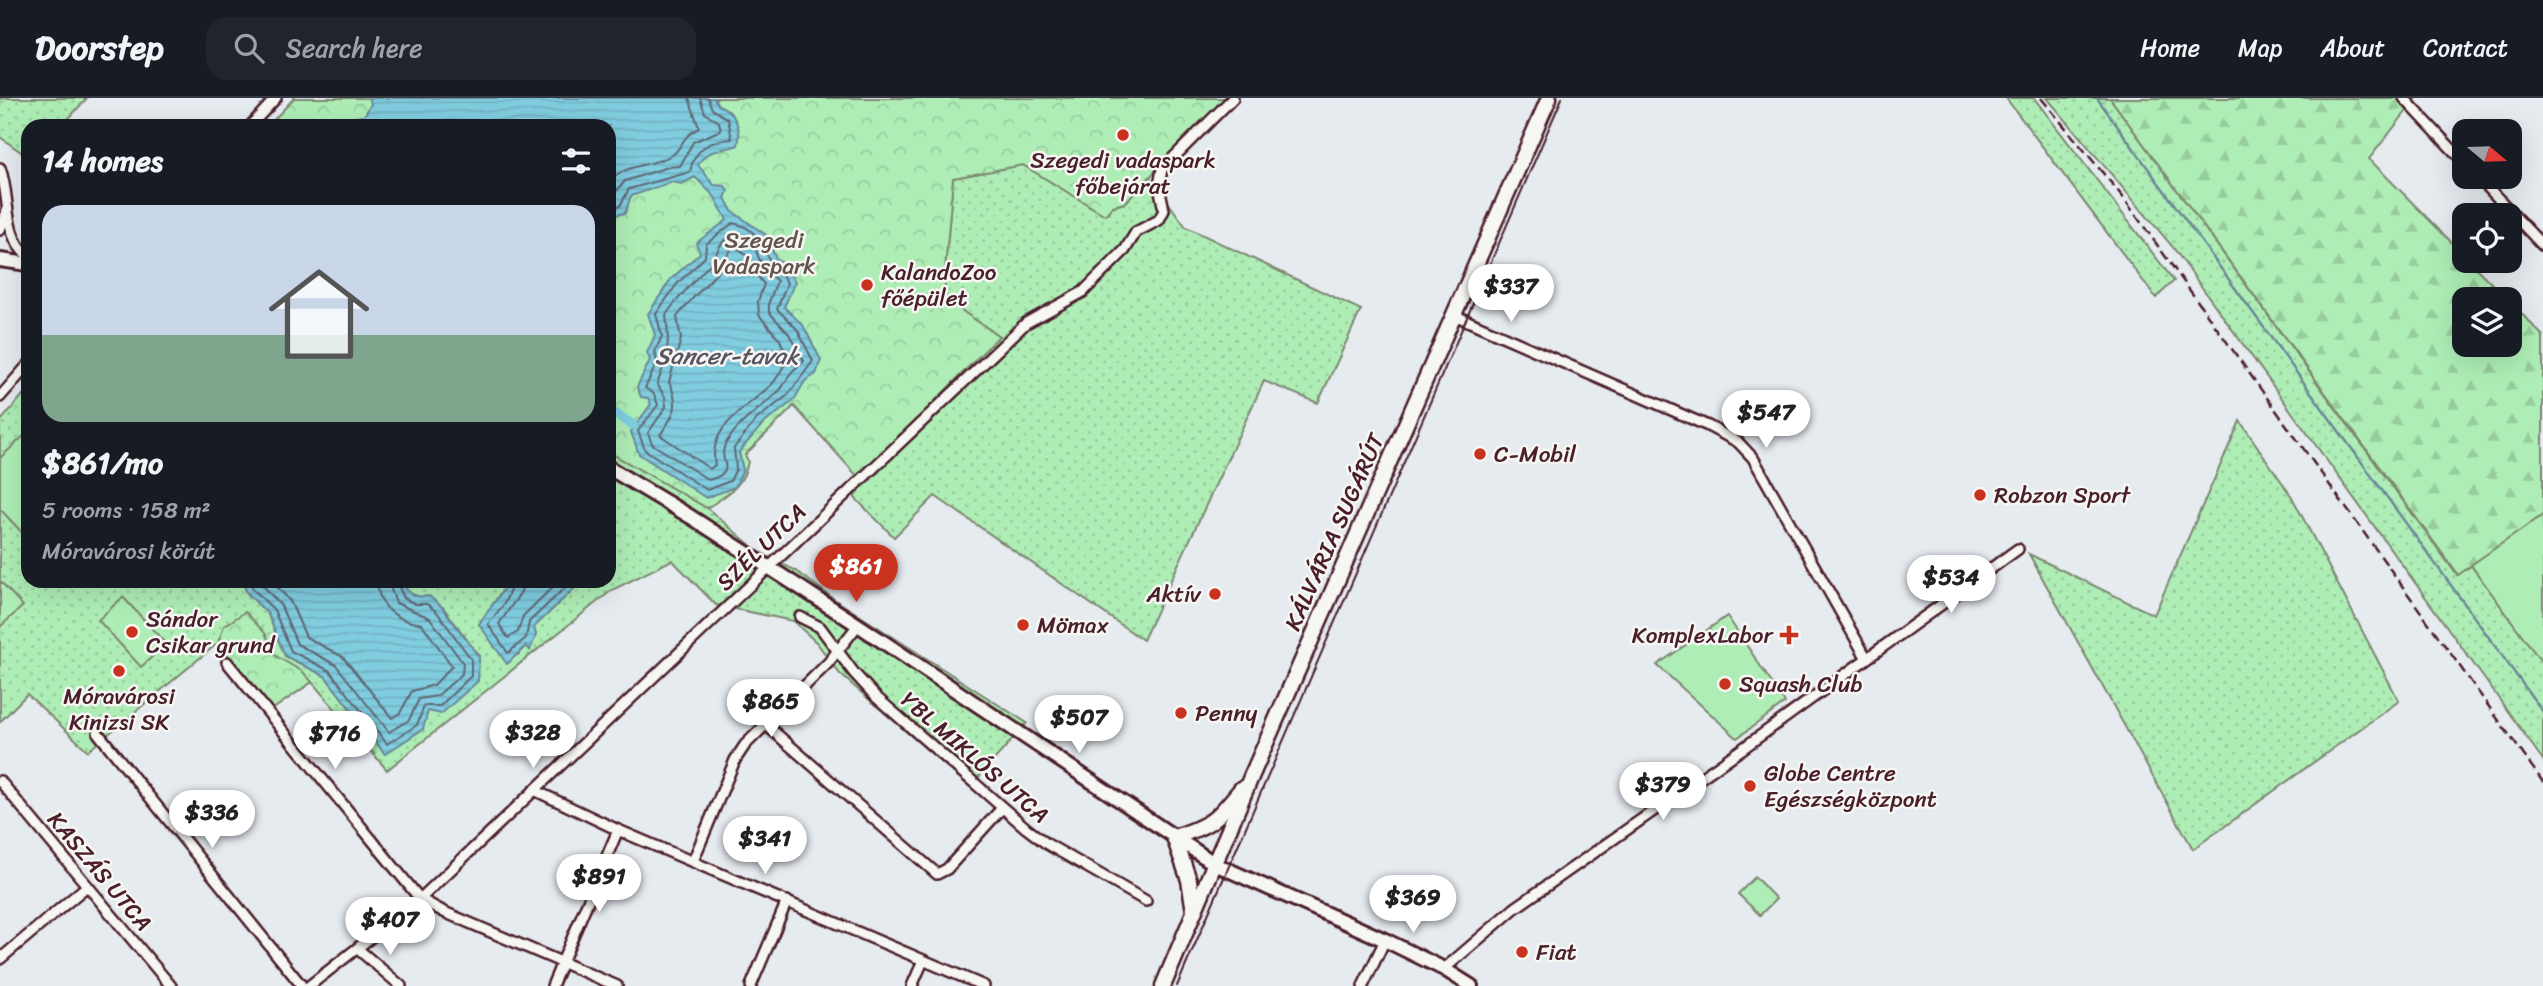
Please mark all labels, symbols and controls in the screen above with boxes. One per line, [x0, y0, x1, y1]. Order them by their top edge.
search box [206, 17, 696, 80]
text: Doorstep [35, 19, 164, 77]
text: Search here [286, 25, 423, 71]
text: Home [2140, 27, 2200, 69]
text: Map [2238, 27, 2282, 69]
text: About [2320, 27, 2385, 69]
text: Contact [2423, 27, 2508, 69]
icon: search [230, 29, 268, 67]
north arrow [2452, 119, 2522, 189]
map controls [2452, 119, 2522, 357]
marker: Szegedi vadaspark főbejárat [1115, 127, 1131, 143]
text: 14 homes [42, 134, 163, 188]
place label: Szegedi vadaspark főbejárat [1030, 140, 1216, 207]
icon: filters [557, 142, 595, 180]
button: locate [2452, 203, 2522, 273]
park label: Szegedi Vadaspark [712, 220, 816, 287]
icon: home [256, 251, 382, 377]
place label: KalandoZoo főépület [881, 252, 997, 319]
pin: $337 [1470, 264, 1552, 324]
text: $337 [1484, 266, 1538, 307]
marker: KalandoZoo főépület [859, 277, 875, 293]
button: layers [2452, 287, 2522, 357]
water label: Sancer-tavak [655, 335, 800, 377]
pin: $547 [1725, 390, 1807, 450]
text: $547 [1737, 392, 1795, 433]
street label: KÁLVÁRIA SUGÁRÚT [1273, 425, 1397, 638]
place label: C-Mobil [1494, 434, 1576, 475]
text: $861/mo [42, 436, 163, 490]
marker: C-Mobil [1472, 446, 1488, 462]
place label: Robzon Sport [1994, 475, 2132, 516]
marker: Robzon Sport [1972, 487, 1988, 503]
text: 5 rooms · 158 m² [42, 490, 211, 531]
street label: SZÉL UTCA [706, 493, 816, 601]
text: Móravárosi körút [42, 531, 215, 572]
pin: $861 [815, 545, 897, 604]
text: $861 [830, 546, 882, 587]
pin: $534 [1910, 556, 1992, 615]
text: $534 [1923, 557, 1979, 598]
place label: Aktív [1146, 574, 1202, 615]
marker: Aktív [1207, 586, 1223, 602]
place label: Sándor Csikar grund [146, 599, 276, 666]
place label: Mömax [1037, 605, 1109, 646]
place label: KomplexLabor [1632, 615, 1775, 656]
marker: Mömax [1015, 617, 1031, 633]
marker: Sándor Csikar grund [124, 624, 140, 640]
marker: KomplexLabor [1779, 625, 1799, 645]
marker: Móravárosi Kinizsi SK [111, 663, 127, 679]
place label: Squash Club [1739, 664, 1863, 705]
place label: Móravárosi Kinizsi SK [63, 676, 176, 743]
marker: Squash Club [1717, 676, 1733, 692]
pin: $865 [730, 680, 812, 739]
text: $865 [743, 681, 799, 722]
street label: YBL MIKLÓS UTCA [891, 681, 1059, 834]
place label: Penny [1195, 693, 1258, 734]
pin: $507 [1038, 696, 1120, 755]
text: $507 [1050, 697, 1108, 738]
marker: Penny [1173, 705, 1189, 721]
pin: $328 [492, 710, 574, 770]
pin: $716 [294, 712, 376, 771]
text: $328 [505, 712, 561, 753]
text: $716 [309, 713, 361, 754]
place label: Globe Centre Egészségközpont [1764, 753, 1937, 820]
pin: $379 [1622, 762, 1704, 822]
text: $379 [1635, 764, 1691, 805]
marker: Globe Centre Egészségközpont [1742, 778, 1758, 794]
pin: $336 [171, 790, 253, 850]
text: $336 [185, 792, 239, 833]
street label: KASZÁS UTCA [37, 802, 163, 941]
pin: $341 [724, 816, 806, 876]
text: $341 [739, 818, 791, 859]
pin: $891 [558, 854, 640, 914]
text: $891 [572, 856, 626, 897]
pin: $369 [1372, 876, 1454, 935]
text: $369 [1385, 877, 1441, 918]
pin: $407 [349, 898, 431, 957]
text: $407 [361, 899, 419, 940]
place label: Fiat [1536, 932, 1576, 973]
marker: Fiat [1514, 944, 1530, 960]

